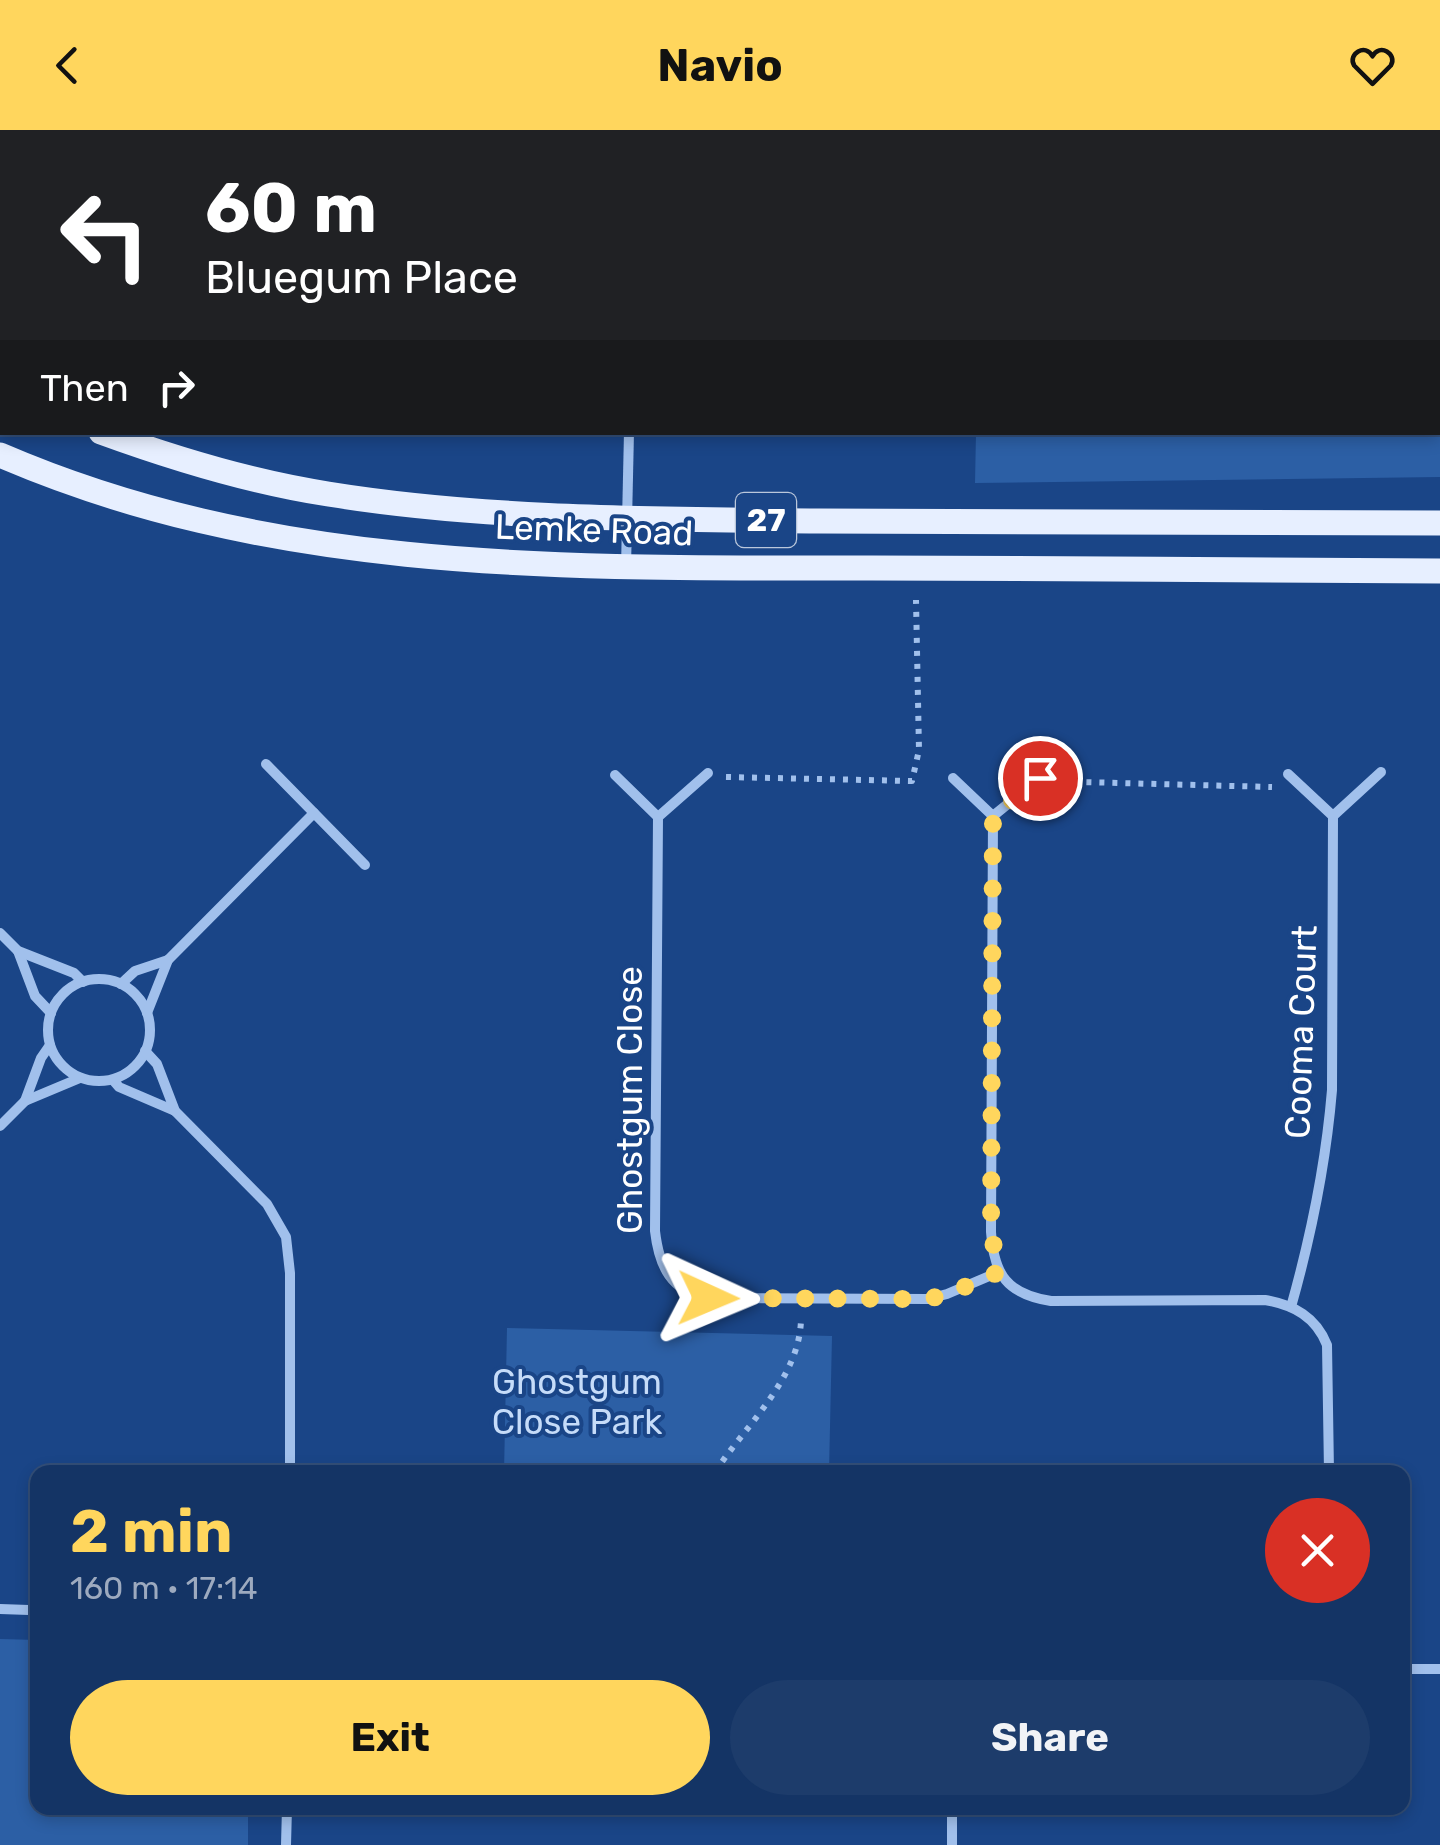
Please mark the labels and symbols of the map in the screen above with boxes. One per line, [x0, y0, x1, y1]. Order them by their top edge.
road number: 27 [736, 493, 796, 547]
street label: Lemke Road [494, 506, 694, 554]
pin [998, 736, 1083, 821]
street label: Cooma Court [1276, 924, 1326, 1140]
street label: Ghostgum Close [609, 966, 651, 1234]
position arrow [656, 1246, 760, 1350]
park label: Ghostgum Close Park [492, 1361, 662, 1443]

